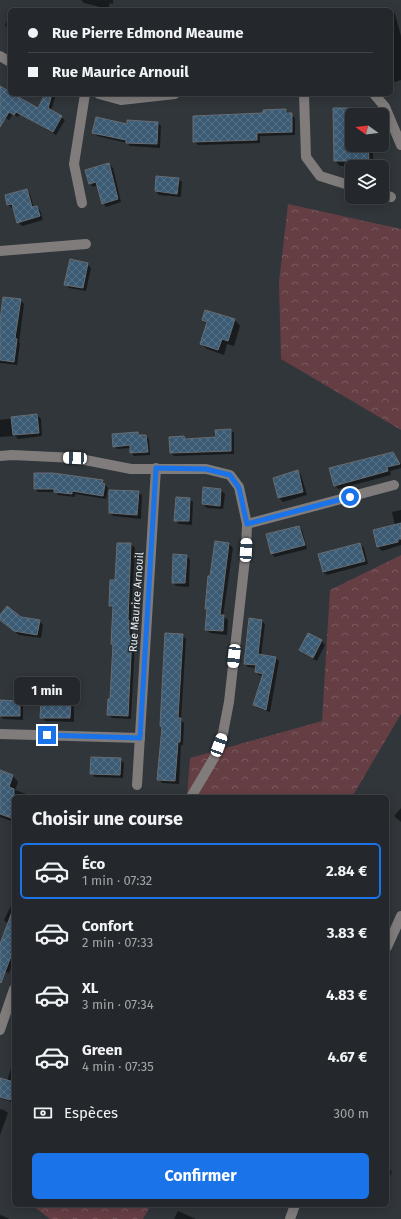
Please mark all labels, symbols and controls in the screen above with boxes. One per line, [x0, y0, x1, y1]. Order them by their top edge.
text: Rue Pierre Edmond Meaume [52, 24, 244, 42]
text: Rue Maurice Arnouil [52, 63, 189, 81]
north arrow [345, 108, 389, 152]
map controls [345, 108, 389, 204]
button: layers [345, 160, 389, 204]
car [63, 452, 87, 464]
route start [341, 488, 359, 506]
car [239, 538, 253, 562]
street label: Rue Maurice Arnouil [127, 552, 146, 653]
car [227, 643, 241, 669]
callout: 1 min [14, 677, 80, 705]
text: 1 min [31, 683, 63, 698]
route end [38, 726, 56, 744]
car [209, 732, 229, 758]
text: Choisir une course [32, 808, 183, 830]
icon: car [34, 853, 70, 889]
text: Éco [82, 855, 105, 873]
text: 2.84 € [326, 862, 367, 880]
text: 1 min · 07:32 [82, 873, 152, 888]
icon: car [34, 915, 70, 951]
text: Confort [82, 917, 134, 935]
text: 3.83 € [327, 924, 367, 942]
text: 2 min · 07:33 [82, 935, 153, 950]
icon: car [34, 977, 70, 1013]
text: XL [82, 979, 98, 997]
text: 4.83 € [326, 986, 367, 1004]
text: 3 min · 07:34 [82, 997, 154, 1012]
icon: car [34, 1039, 70, 1075]
text: Green [82, 1041, 122, 1059]
text: 4.67 € [328, 1048, 367, 1066]
text: 4 min · 07:35 [82, 1059, 154, 1074]
icon: cash [32, 1102, 54, 1124]
text: Espèces [64, 1104, 118, 1122]
text: 300 m [333, 1106, 369, 1121]
button: Confirmer [32, 1153, 369, 1199]

